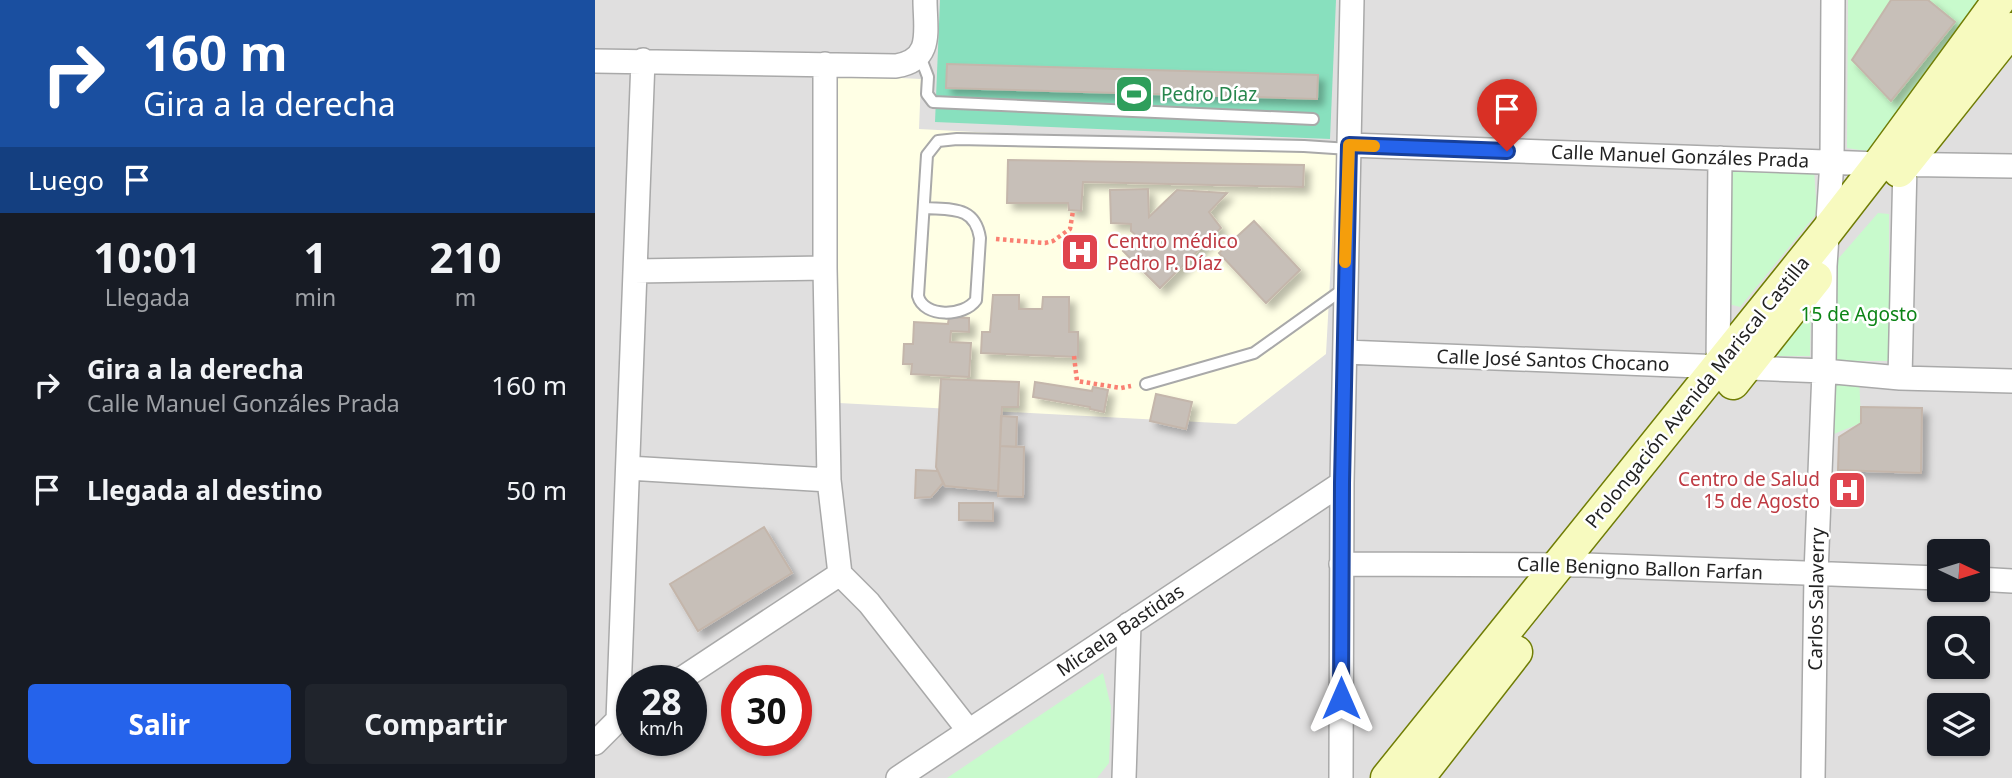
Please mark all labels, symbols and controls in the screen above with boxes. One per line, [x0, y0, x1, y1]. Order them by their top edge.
text: 160 m [143, 19, 288, 85]
icon: right [28, 28, 119, 119]
sports icon: Pedro Díaz [1113, 73, 1155, 115]
pin [1477, 79, 1537, 151]
place label: Pedro Díaz [1161, 81, 1257, 107]
text: Gira a la derecha [143, 82, 396, 125]
icon: arrive [1488, 90, 1526, 128]
street label: Calle Manuel Gonzáles Prada [1550, 138, 1810, 174]
icon: arrive [118, 161, 156, 199]
text: Luego [28, 162, 104, 198]
text: 10:01 [93, 228, 201, 285]
text: 1 [303, 228, 327, 285]
text: 210 [430, 228, 502, 285]
place label: Centro médico Pedro P. Díaz [1107, 228, 1238, 276]
hospital icon: Centro médico Pedro P. Díaz [1059, 231, 1101, 273]
street label: Prolongación Avenida Mariscal Castilla [1579, 251, 1815, 533]
text: Llegada [105, 281, 190, 313]
text: min [295, 281, 336, 313]
text: m [455, 281, 476, 313]
park label: 15 de Agosto [1801, 301, 1917, 327]
street label: Calle José Santos Chocano [1436, 343, 1670, 377]
text: Gira a la derecha [87, 351, 304, 387]
icon: right [28, 366, 66, 404]
text: 160 m [491, 367, 567, 403]
text: Calle Manuel Gonzáles Prada [87, 387, 400, 419]
place label: Centro de Salud 15 de Agosto [1678, 466, 1820, 514]
hospital icon: Centro de Salud 15 de Agosto [1826, 469, 1868, 511]
icon: arrive [28, 471, 66, 509]
text: Llegada al destino [87, 472, 323, 508]
text: 50 m [506, 472, 567, 508]
street label: Carlos Salaverry [1802, 527, 1830, 671]
north arrow [1927, 539, 1990, 602]
map controls [1927, 539, 1990, 756]
street label: Calle Benigno Ballon Farfan [1517, 551, 1763, 585]
street label: Micaela Bastidas [1051, 578, 1189, 682]
button: search [1927, 616, 1990, 679]
position arrow [1304, 661, 1378, 735]
speed limit sign: 30 [721, 665, 812, 756]
text: 28 [641, 678, 682, 725]
button: Salir [28, 684, 291, 764]
button: Compartir [305, 684, 567, 764]
button: layers [1927, 693, 1990, 756]
text: km/h [639, 716, 684, 740]

